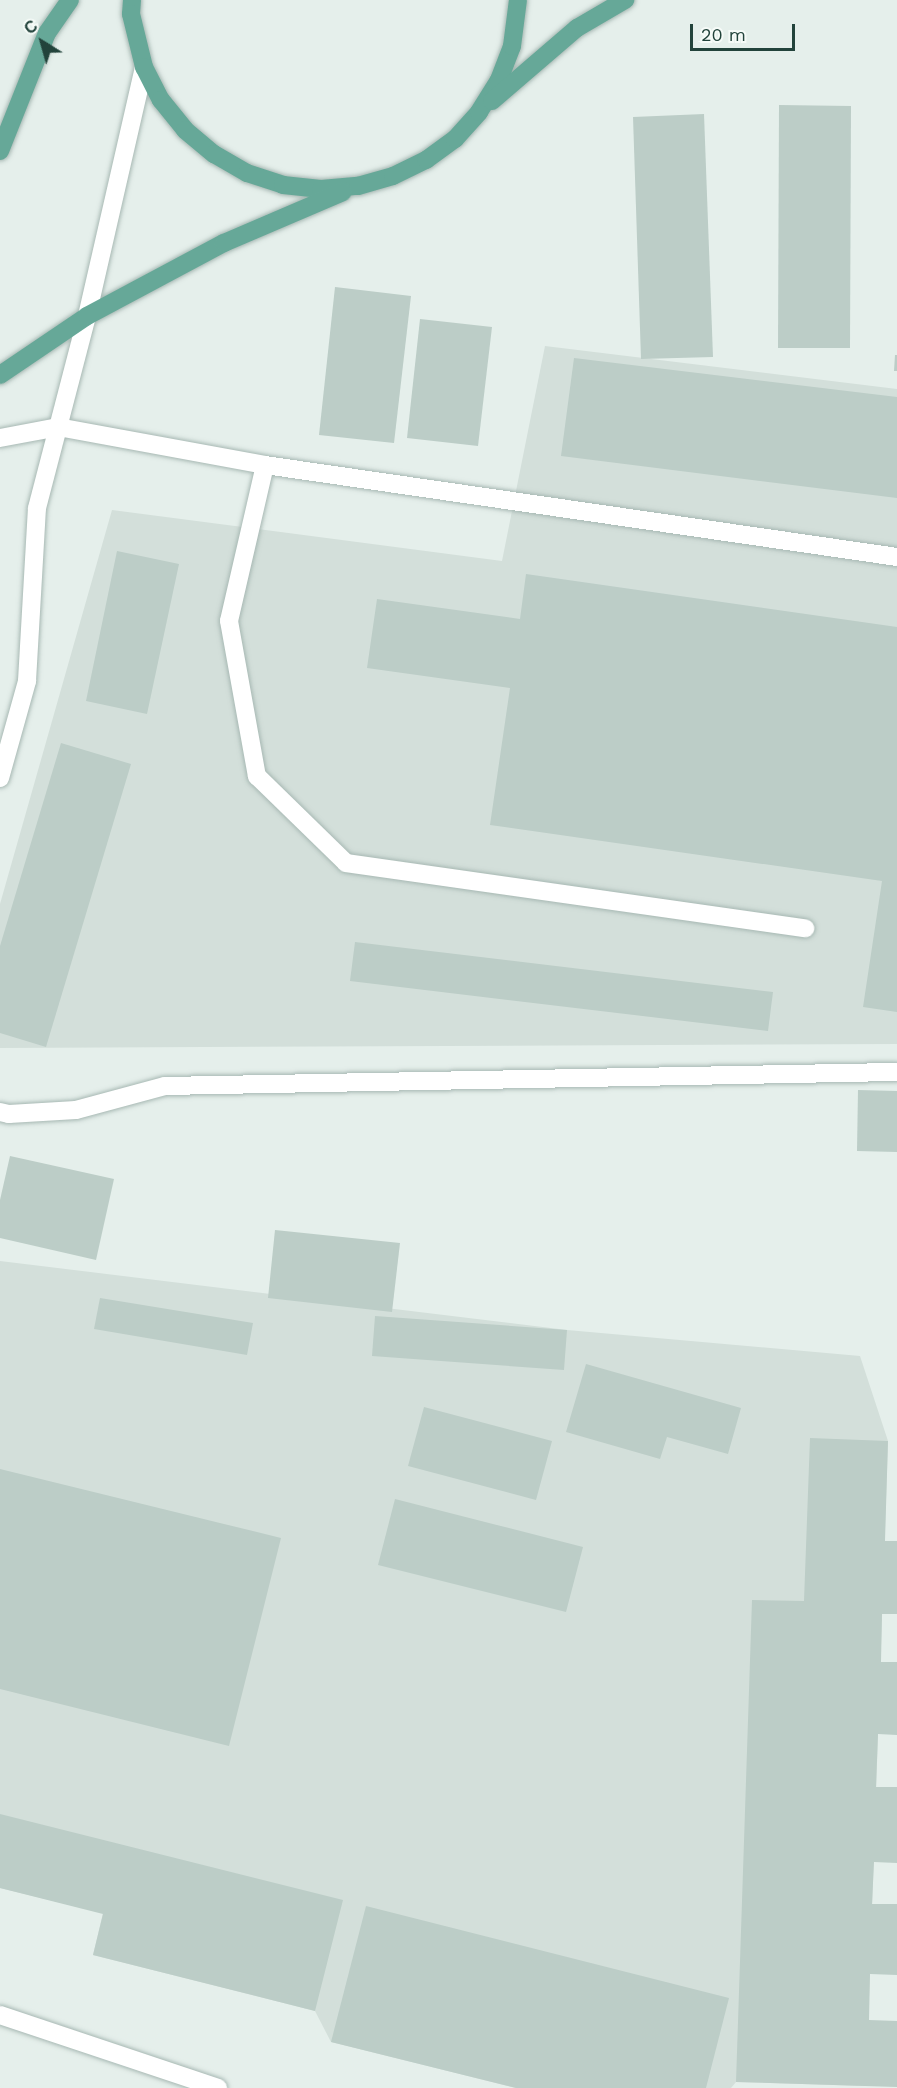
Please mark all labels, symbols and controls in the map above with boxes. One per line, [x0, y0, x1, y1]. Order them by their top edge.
north arrow [12, 12, 72, 72]
scale bar [693, 12, 798, 50]
text: С [21, 16, 41, 38]
text: 20 m [701, 24, 746, 45]

